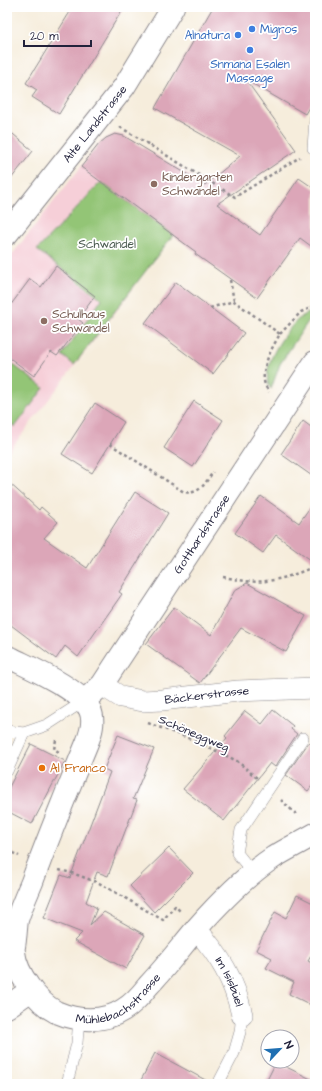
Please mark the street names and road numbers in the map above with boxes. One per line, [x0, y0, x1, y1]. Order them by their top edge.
street label: Alte Landstrasse [59, 81, 132, 166]
street label: Gotthardstrasse [170, 491, 235, 577]
street label: Bäckerstrasse [164, 683, 250, 709]
street label: Schöneggweg [155, 711, 232, 757]
street label: Im Isisbüel [211, 953, 248, 1008]
street label: Mühlebachstrasse [75, 969, 165, 1028]

